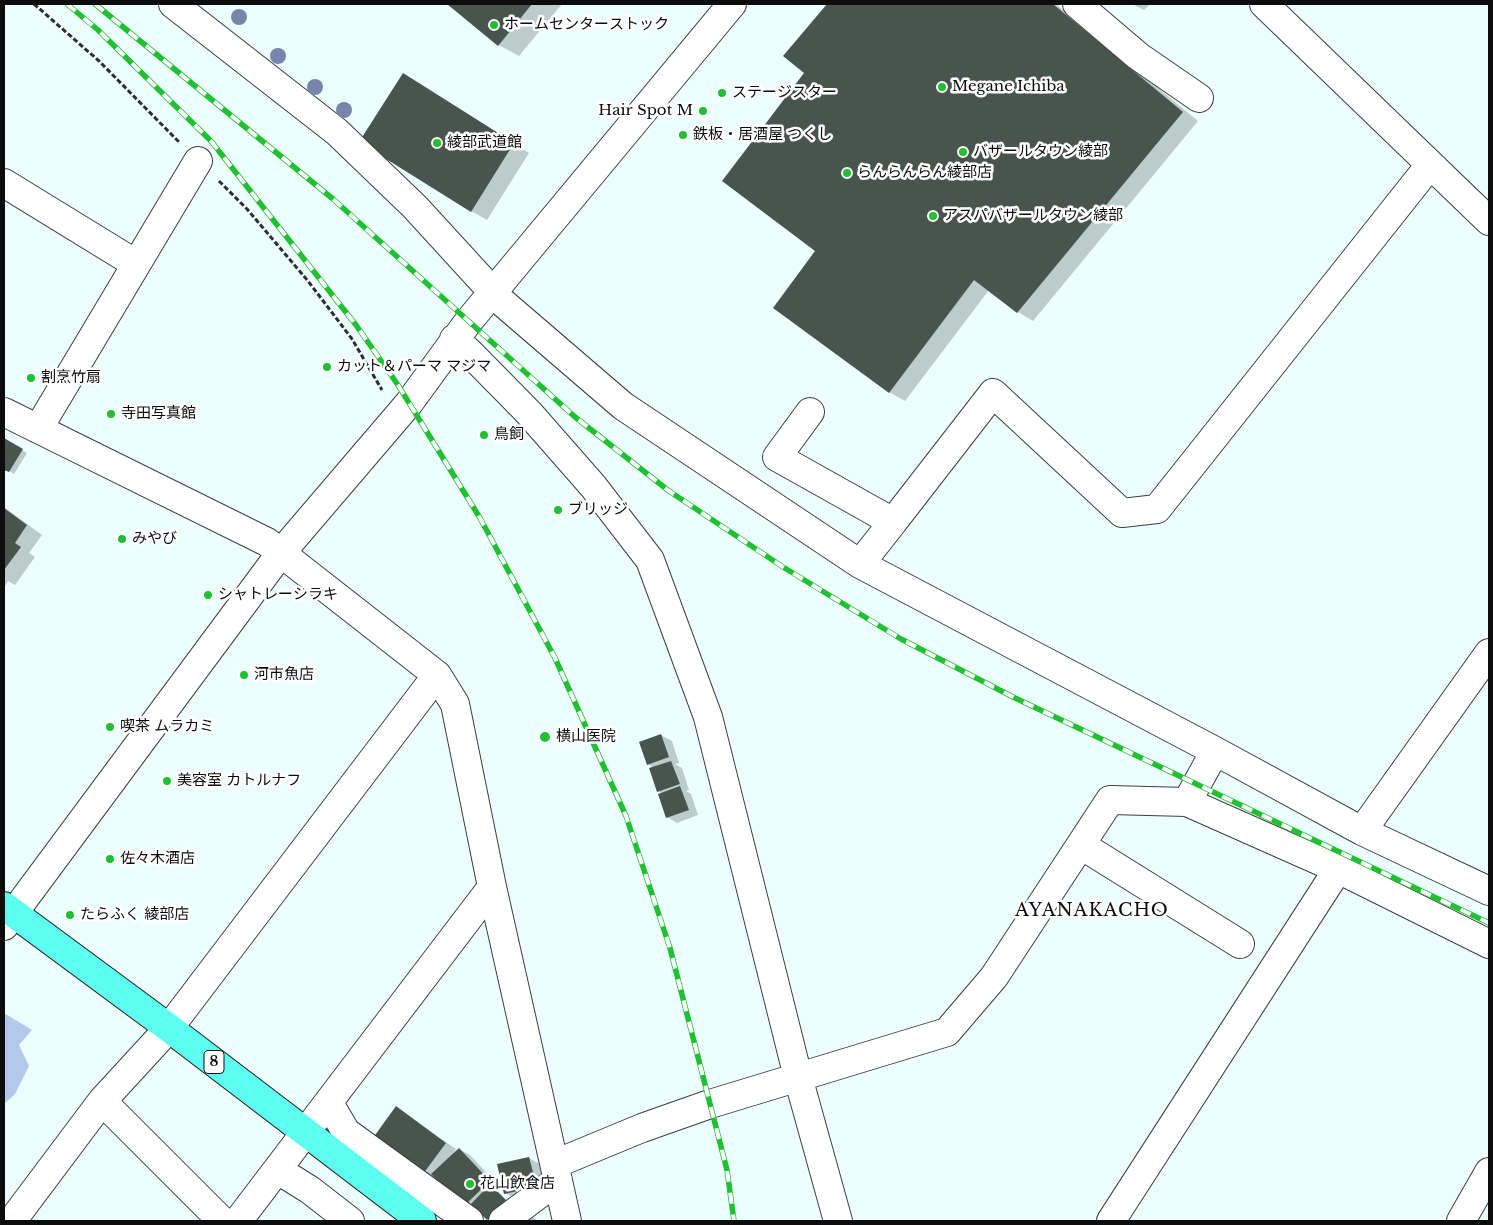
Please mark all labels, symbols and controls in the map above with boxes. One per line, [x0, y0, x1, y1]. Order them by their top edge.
place label: ホームセンターストック [504, 16, 669, 34]
marker: ホームセンターストック [488, 19, 500, 31]
place label: Megane Ichiba [952, 78, 1065, 96]
marker: Megane Ichiba [936, 81, 948, 93]
place label: ステージスター [732, 84, 837, 102]
marker: ステージスター [716, 87, 728, 99]
place label: Hair Spot M [598, 102, 693, 120]
marker: Hair Spot M [697, 105, 709, 117]
place label: 鉄板・居酒屋 つくし [693, 126, 832, 144]
marker: 鉄板・居酒屋 つくし [677, 129, 689, 141]
place label: 綾部武道館 [447, 134, 522, 152]
marker: 綾部武道館 [431, 137, 443, 149]
place label: バザールタウン綾部 [973, 143, 1108, 161]
marker: バザールタウン綾部 [957, 146, 969, 158]
place label: らんらんらん綾部店 [857, 164, 992, 182]
marker: らんらんらん綾部店 [841, 167, 853, 179]
place label: アスパバザールタウン綾部 [943, 207, 1123, 225]
marker: アスパバザールタウン綾部 [927, 210, 939, 222]
place label: カット＆パーマ マジマ [337, 358, 491, 376]
marker: カット＆パーマ マジマ [321, 361, 333, 373]
place label: 割烹竹扇 [41, 369, 101, 387]
marker: 割烹竹扇 [25, 372, 37, 384]
place label: 寺田写真館 [121, 405, 196, 423]
marker: 寺田写真館 [105, 408, 117, 420]
place label: 鳥飼 [494, 426, 524, 444]
marker: 鳥飼 [478, 429, 490, 441]
place label: ブリッジ [568, 501, 628, 519]
marker: ブリッジ [552, 504, 564, 516]
place label: みやび [132, 530, 177, 548]
marker: みやび [116, 533, 128, 545]
place label: シャトレーシラキ [218, 586, 338, 604]
marker: シャトレーシラキ [202, 589, 214, 601]
place label: 河市魚店 [254, 666, 314, 684]
marker: 河市魚店 [238, 669, 250, 681]
place label: 喫茶 ムラカミ [120, 718, 214, 736]
marker: 喫茶 ムラカミ [104, 721, 116, 733]
place label: 横山医院 [556, 728, 616, 746]
marker: 横山医院 [538, 730, 552, 744]
place label: 美容室 カトルナフ [177, 772, 301, 790]
marker: 美容室 カトルナフ [161, 775, 173, 787]
place label: 佐々木酒店 [120, 850, 195, 868]
marker: 佐々木酒店 [104, 853, 116, 865]
district label: AYANAKACHO [1014, 900, 1170, 922]
place label: たらふく 綾部店 [80, 906, 189, 924]
marker: たらふく 綾部店 [64, 909, 76, 921]
road number: 8 [204, 1050, 224, 1074]
place label: 花山飲食店 [480, 1175, 555, 1193]
marker: 花山飲食店 [464, 1178, 476, 1190]

